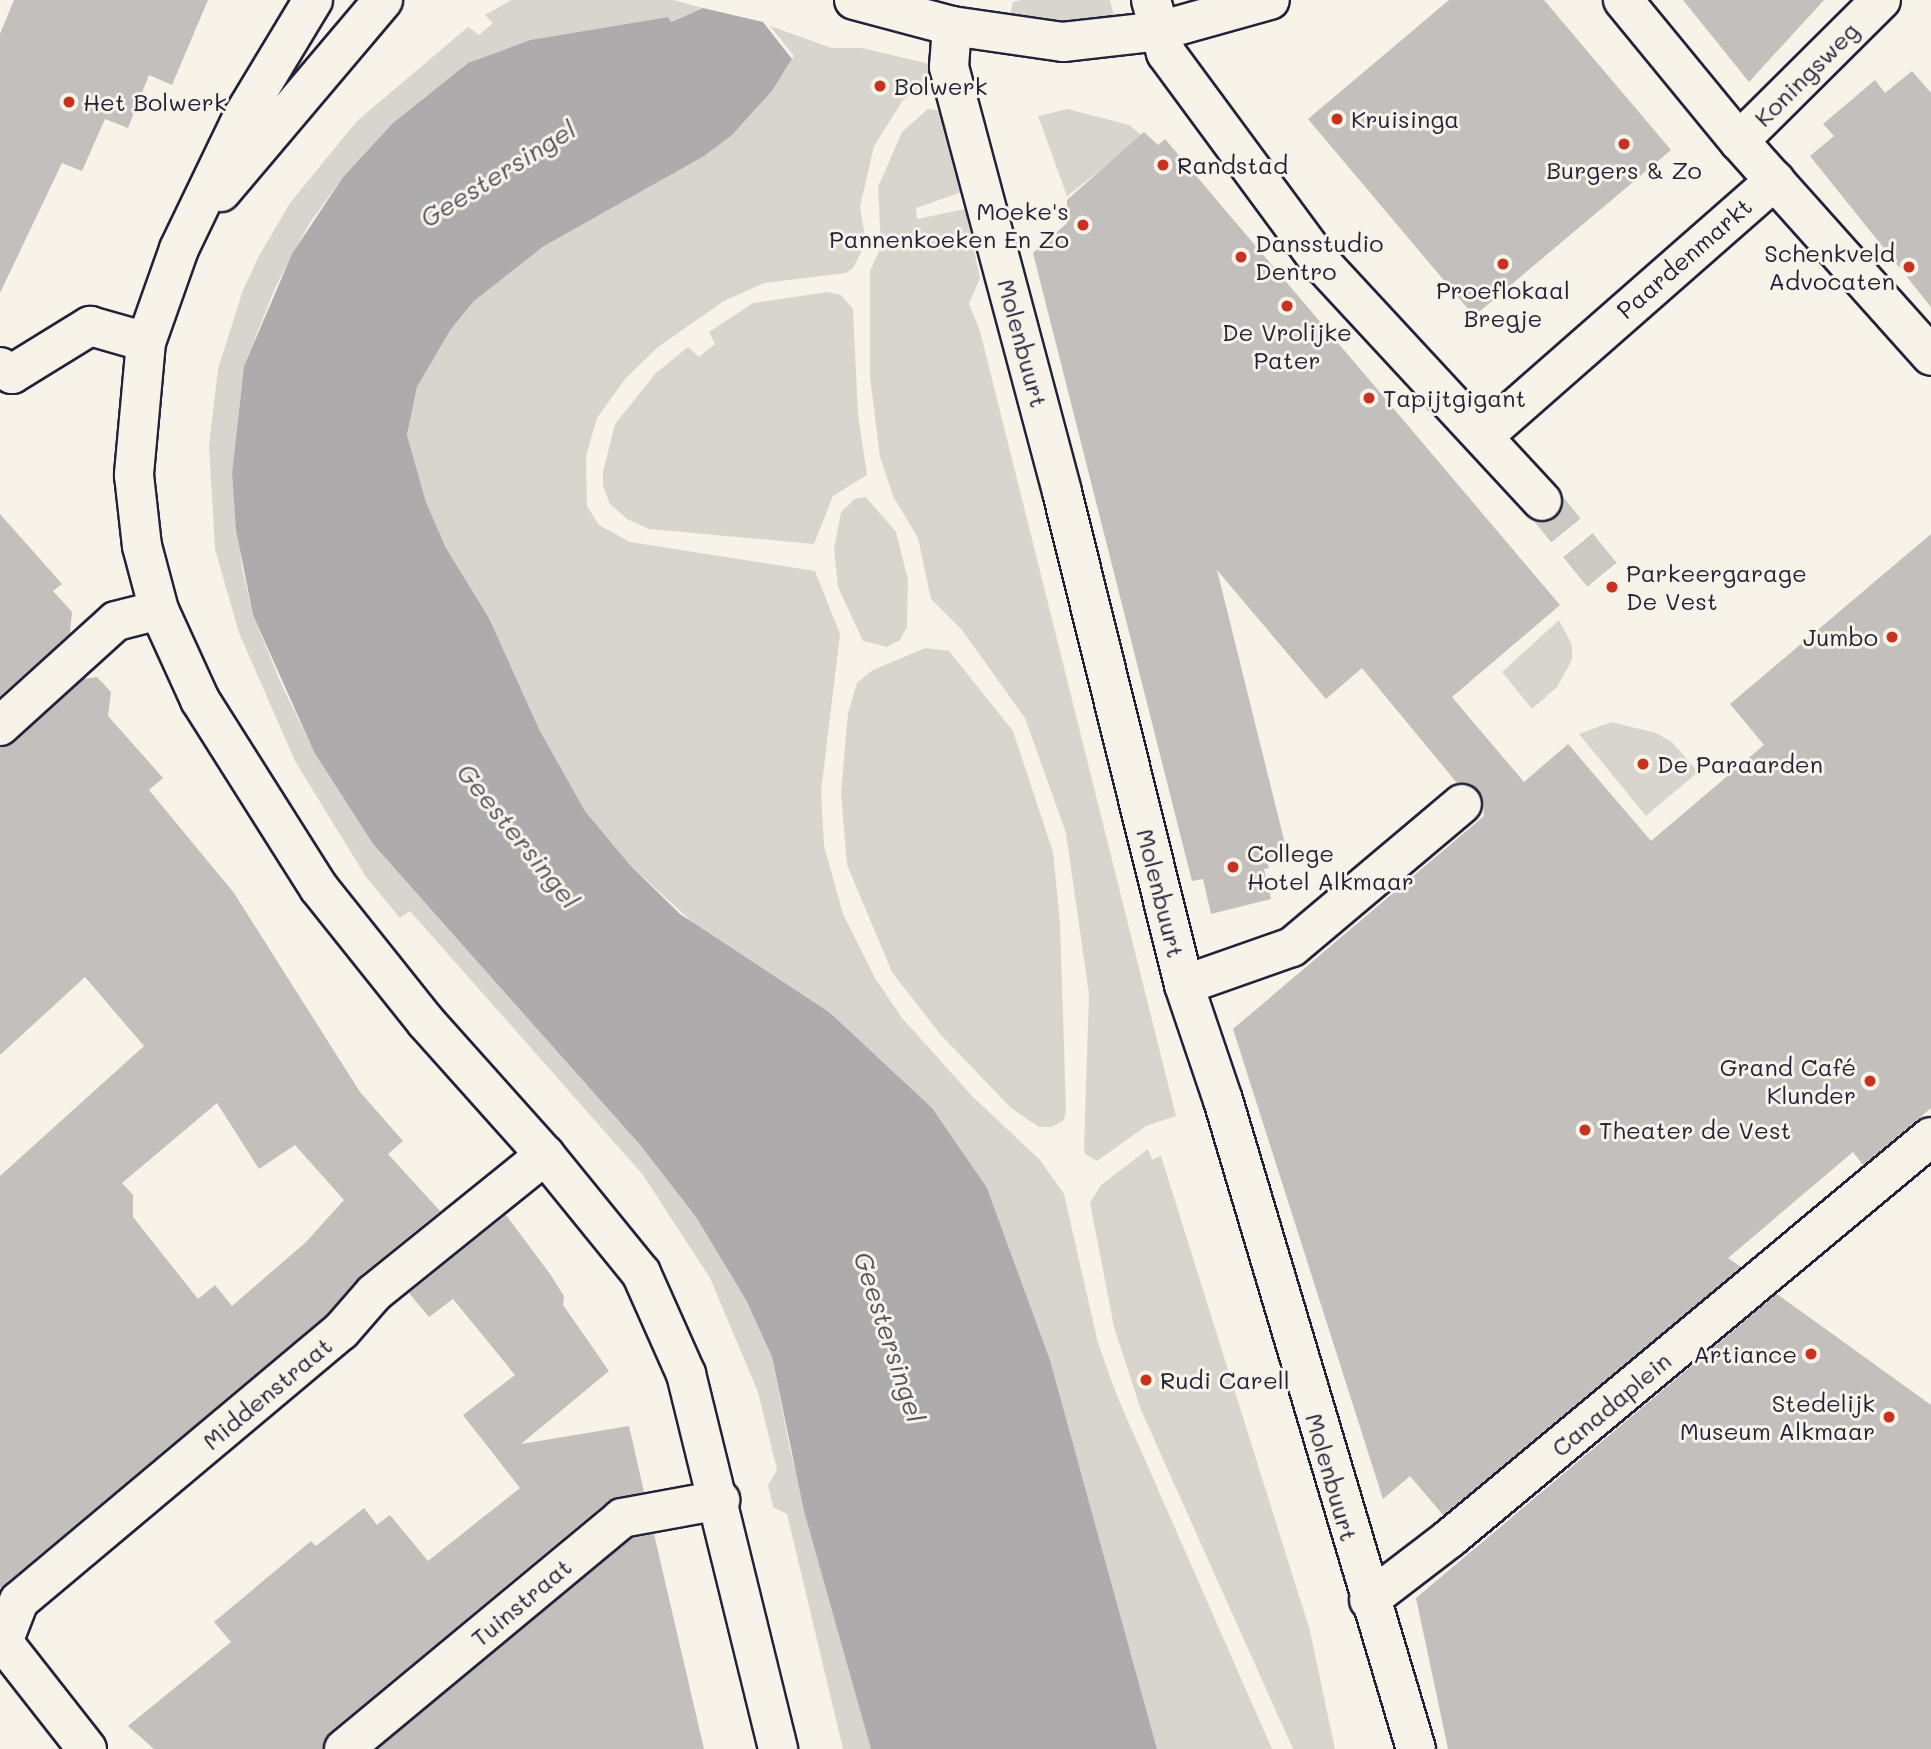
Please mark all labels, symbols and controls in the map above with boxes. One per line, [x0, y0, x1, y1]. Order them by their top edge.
street label: Koningsweg [1748, 16, 1864, 132]
place label: Bolwerk [894, 72, 987, 100]
marker: Bolwerk [872, 78, 888, 94]
place label: Het Bolwerk [83, 88, 227, 116]
marker: Het Bolwerk [61, 94, 77, 110]
place label: Kruisinga [1351, 105, 1459, 133]
marker: Kruisinga [1329, 111, 1345, 127]
water label: Geestersingel [415, 114, 581, 234]
marker: Burgers & Zo [1616, 136, 1632, 152]
place label: Randstad [1177, 151, 1288, 179]
place label: Burgers & Zo [1546, 156, 1702, 184]
marker: Randstad [1155, 157, 1171, 173]
street label: Paardenmarkt [1611, 192, 1757, 324]
place label: Moeke's Pannenkoeken En Zo [829, 197, 1069, 253]
marker: Moeke's Pannenkoeken En Zo [1075, 217, 1091, 233]
place label: Dansstudio Dentro [1255, 229, 1384, 285]
place label: Schenkveld Advocaten [1764, 239, 1895, 295]
marker: Dansstudio Dentro [1233, 249, 1249, 265]
marker: Proeflokaal Bregje [1495, 256, 1511, 272]
marker: Schenkveld Advocaten [1901, 259, 1917, 275]
street label: Molenbuurt [992, 276, 1054, 410]
place label: Proeflokaal Bregje [1436, 276, 1570, 332]
marker: De Vrolijke Pater [1279, 298, 1295, 314]
place label: De Vrolijke Pater [1222, 318, 1352, 374]
place label: Tapijtgigant [1383, 384, 1526, 412]
marker: Tapijtgigant [1361, 390, 1377, 406]
place label: Parkeergarage De Vest [1626, 559, 1807, 615]
marker: Parkeergarage De Vest [1604, 579, 1620, 595]
place label: Jumbo [1803, 623, 1878, 651]
marker: Jumbo [1884, 629, 1900, 645]
place label: De Paraarden [1657, 750, 1823, 778]
marker: De Paraarden [1635, 756, 1651, 772]
water label: Geestersingel [450, 757, 586, 915]
street label: Molenbuurt [1131, 826, 1191, 960]
place label: College Hotel Alkmaar [1247, 839, 1414, 895]
marker: College Hotel Alkmaar [1225, 859, 1241, 875]
place label: Grand Café Klunder [1720, 1053, 1856, 1109]
marker: Grand Café Klunder [1862, 1073, 1878, 1089]
place label: Theater de Vest [1599, 1116, 1791, 1144]
marker: Theater de Vest [1577, 1122, 1593, 1138]
water label: Geestersingel [847, 1248, 931, 1426]
street label: Middenstraat [197, 1331, 337, 1455]
place label: Artiance [1693, 1340, 1797, 1368]
street label: Canadaplein [1546, 1346, 1676, 1462]
marker: Artiance [1803, 1346, 1819, 1362]
place label: Rudi Carell [1160, 1366, 1290, 1394]
marker: Rudi Carell [1138, 1372, 1154, 1388]
place label: Stedelijk Museum Alkmaar [1680, 1389, 1875, 1445]
marker: Stedelijk Museum Alkmaar [1881, 1409, 1897, 1425]
street label: Molenbuurt [1300, 1410, 1364, 1544]
street label: Tuinstraat [465, 1552, 577, 1652]

